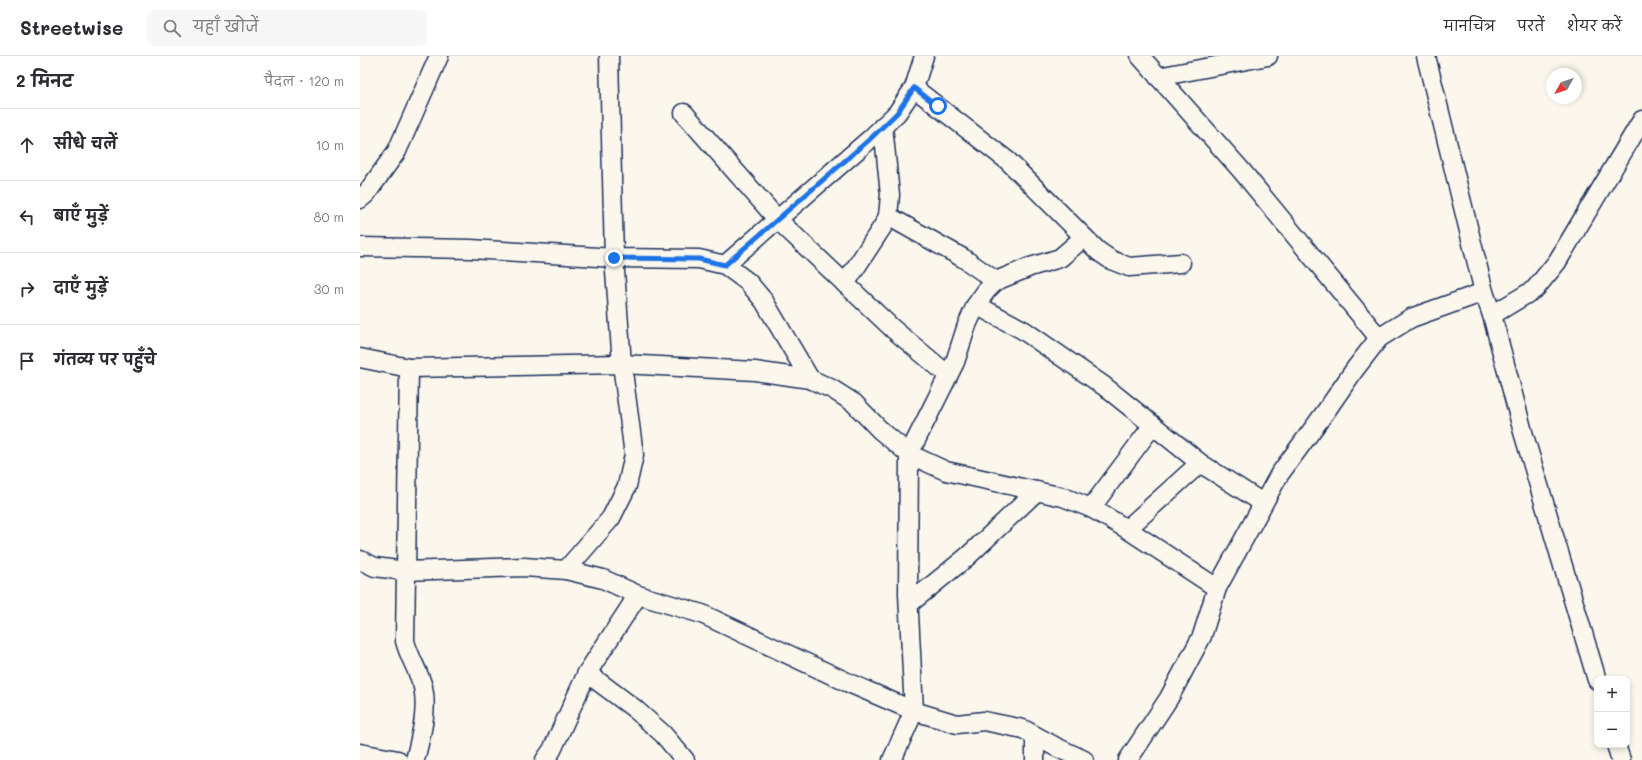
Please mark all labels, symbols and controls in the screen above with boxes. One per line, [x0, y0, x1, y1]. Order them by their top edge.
search box [147, 10, 427, 46]
text: Streetwise [20, 15, 123, 40]
text: यहाँ खोजें [193, 16, 259, 36]
text: मानचित्र [1444, 16, 1495, 35]
text: परतें [1517, 16, 1545, 35]
text: शेयर करें [1567, 16, 1622, 35]
icon: search [161, 17, 183, 39]
north arrow [1546, 68, 1582, 104]
text: 2 मिनट [16, 69, 73, 91]
text: पैदल · 120 m [264, 72, 344, 89]
route start [929, 97, 947, 115]
text: सीधे चलें [54, 133, 117, 153]
icon: ahead [16, 134, 38, 156]
text: 10 m [316, 136, 344, 153]
text: बाएँ मुड़ें [54, 205, 108, 225]
icon: left [16, 206, 38, 228]
text: 80 m [314, 208, 344, 225]
route end [605, 249, 623, 267]
text: दाएँ मुड़ें [54, 277, 108, 297]
icon: right [16, 278, 38, 300]
text: 30 m [314, 280, 344, 297]
text: गंतव्य पर पहुँचे [54, 349, 156, 369]
icon: arrive [16, 350, 38, 372]
map controls [1594, 676, 1630, 748]
button: + [1594, 676, 1630, 712]
button: − [1594, 712, 1630, 748]

